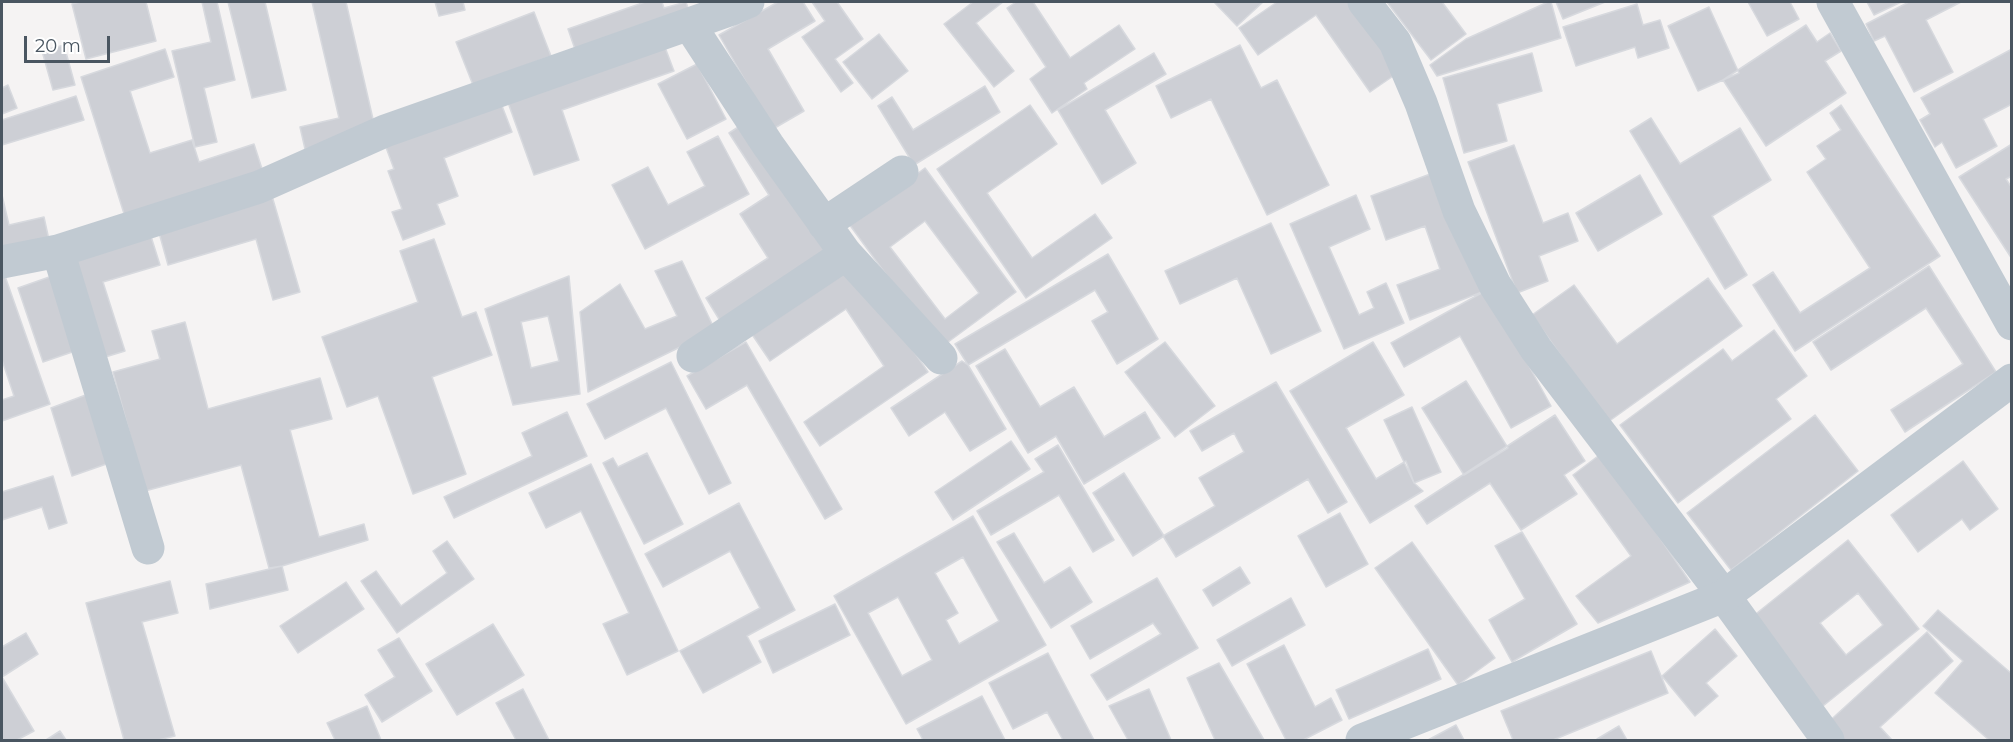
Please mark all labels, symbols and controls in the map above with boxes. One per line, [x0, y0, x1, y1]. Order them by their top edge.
scale bar [27, 24, 112, 62]
text: 20 m [35, 35, 81, 57]

